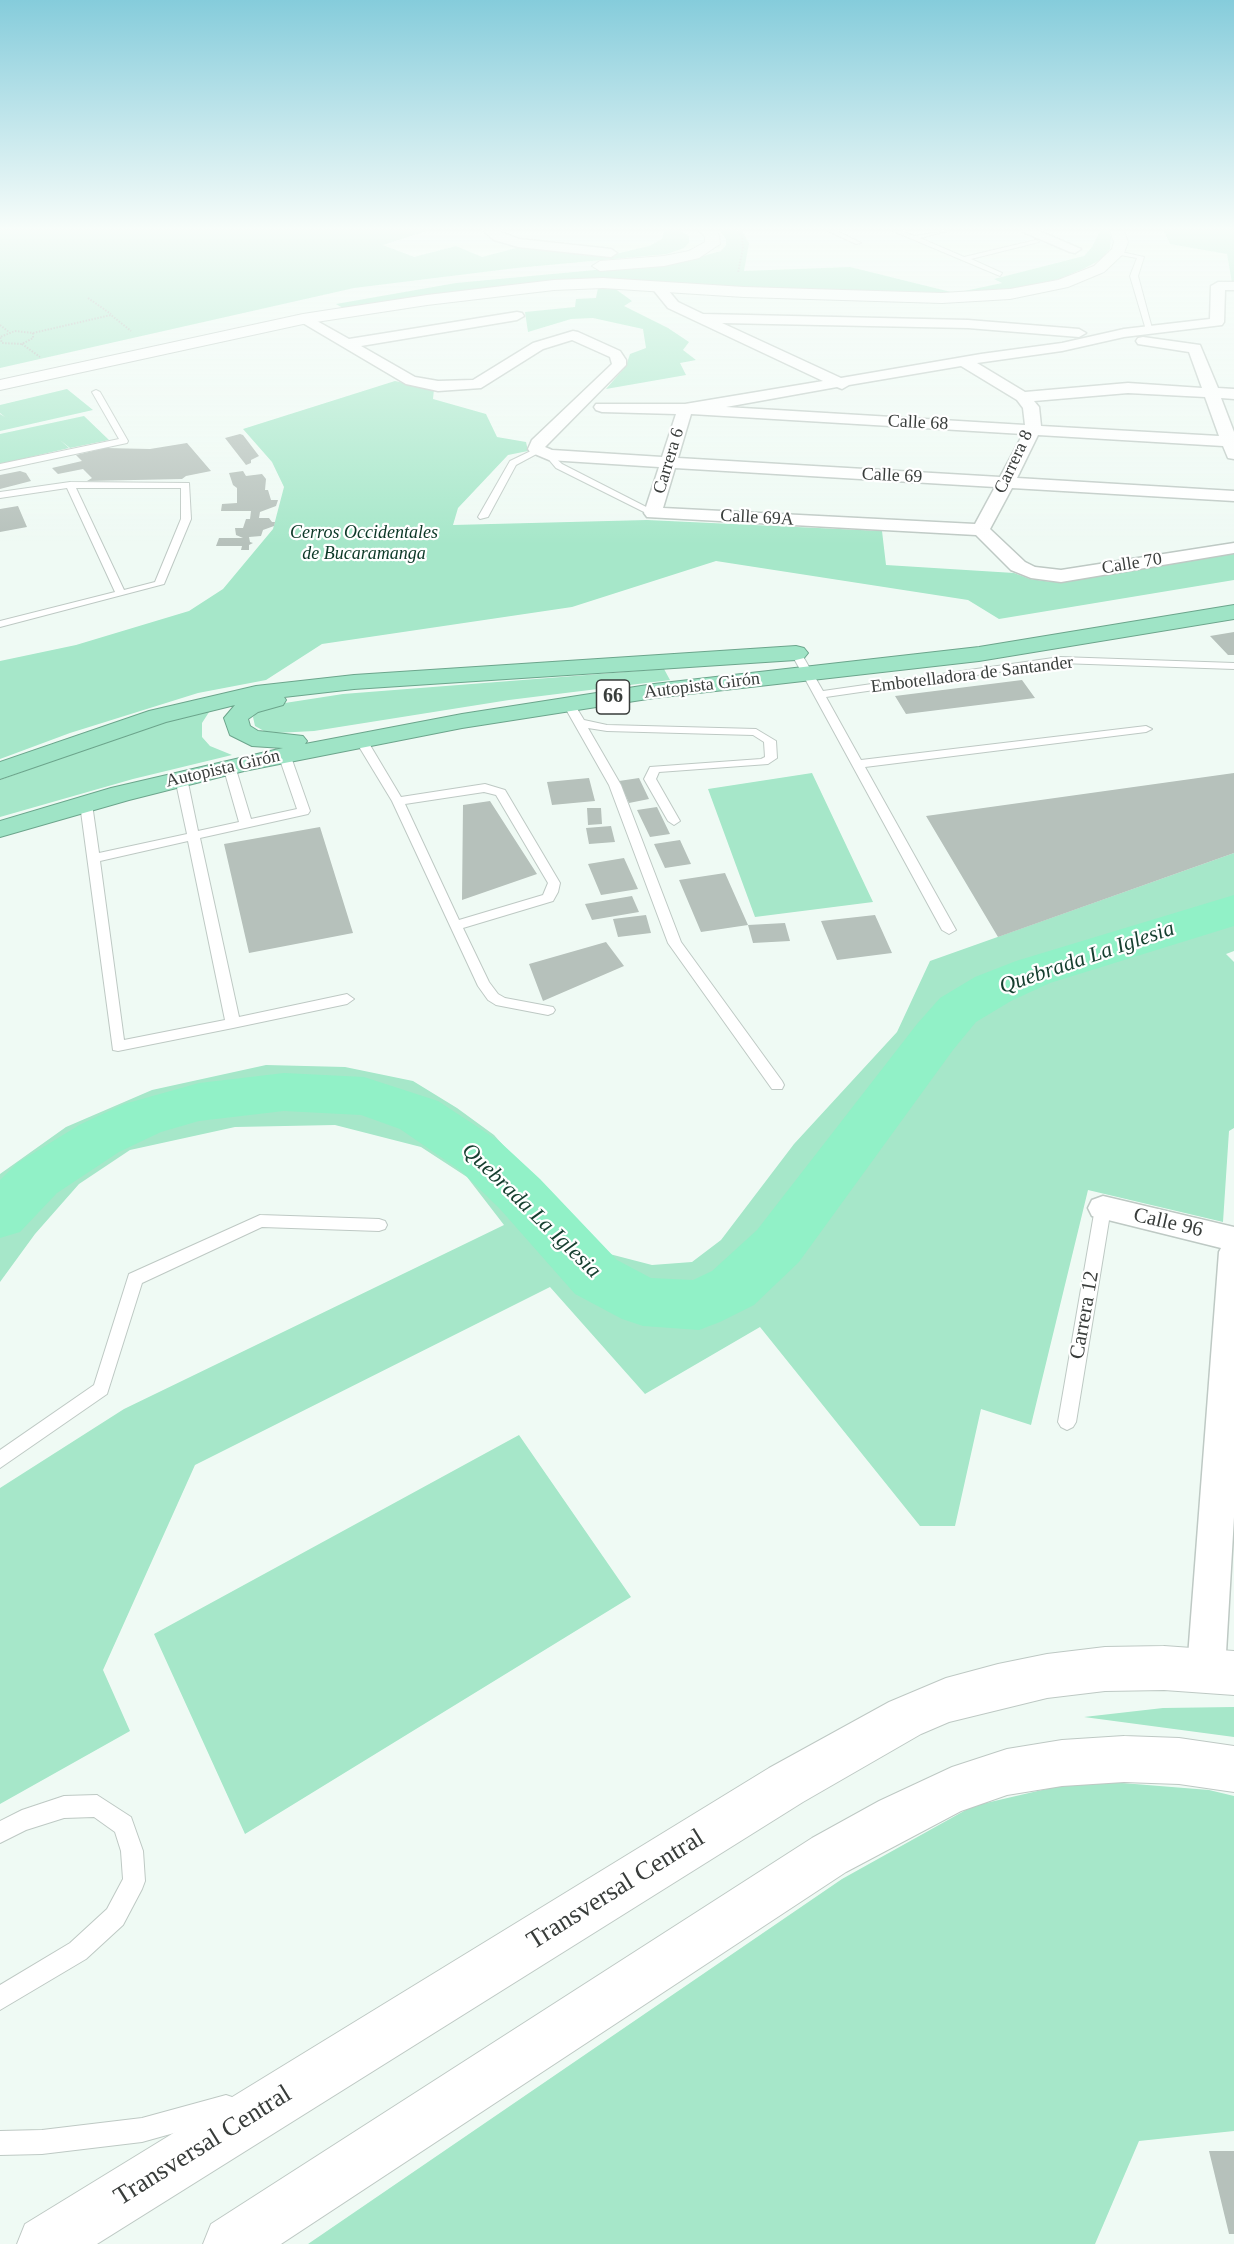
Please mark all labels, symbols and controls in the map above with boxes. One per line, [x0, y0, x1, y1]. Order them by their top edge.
street label: Calle 68 [887, 411, 949, 435]
street label: Carrera 6 [649, 426, 689, 496]
street label: Carrera 8 [990, 427, 1038, 497]
street label: Calle 69 [861, 464, 923, 488]
street label: Calle 69A [720, 505, 794, 531]
park label: Cerros Occidentales de Bucaramanga [290, 522, 438, 564]
street label: Calle 70 [1100, 549, 1164, 579]
street label: Embotelladora de Santander [869, 652, 1075, 698]
street label: Autopista Girón [643, 668, 761, 704]
road number: 66 [596, 680, 630, 714]
street label: Autopista Girón [164, 745, 282, 793]
water label: Quebrada La Iglesia [996, 916, 1178, 1000]
water label: Quebrada La Iglesia [456, 1138, 606, 1284]
street label: Calle 96 [1131, 1203, 1205, 1243]
street label: Carrera 12 [1065, 1269, 1105, 1361]
street label: Transversal Central [521, 1823, 711, 1957]
street label: Transversal Central [108, 2079, 298, 2213]

